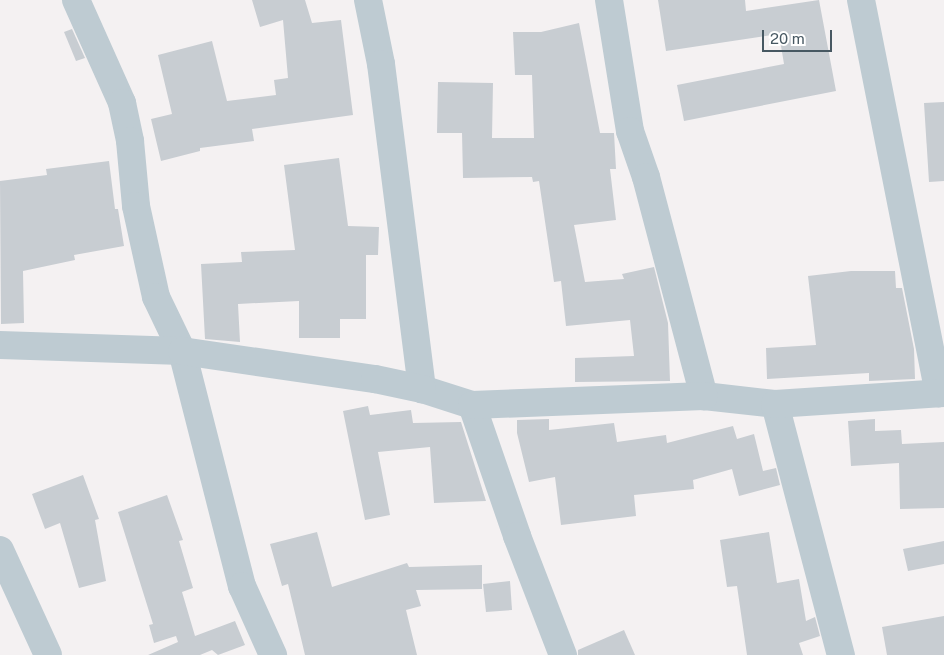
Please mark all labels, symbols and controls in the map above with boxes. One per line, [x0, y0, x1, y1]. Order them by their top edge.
scale bar [764, 20, 834, 52]
text: 20 m [770, 30, 805, 47]

